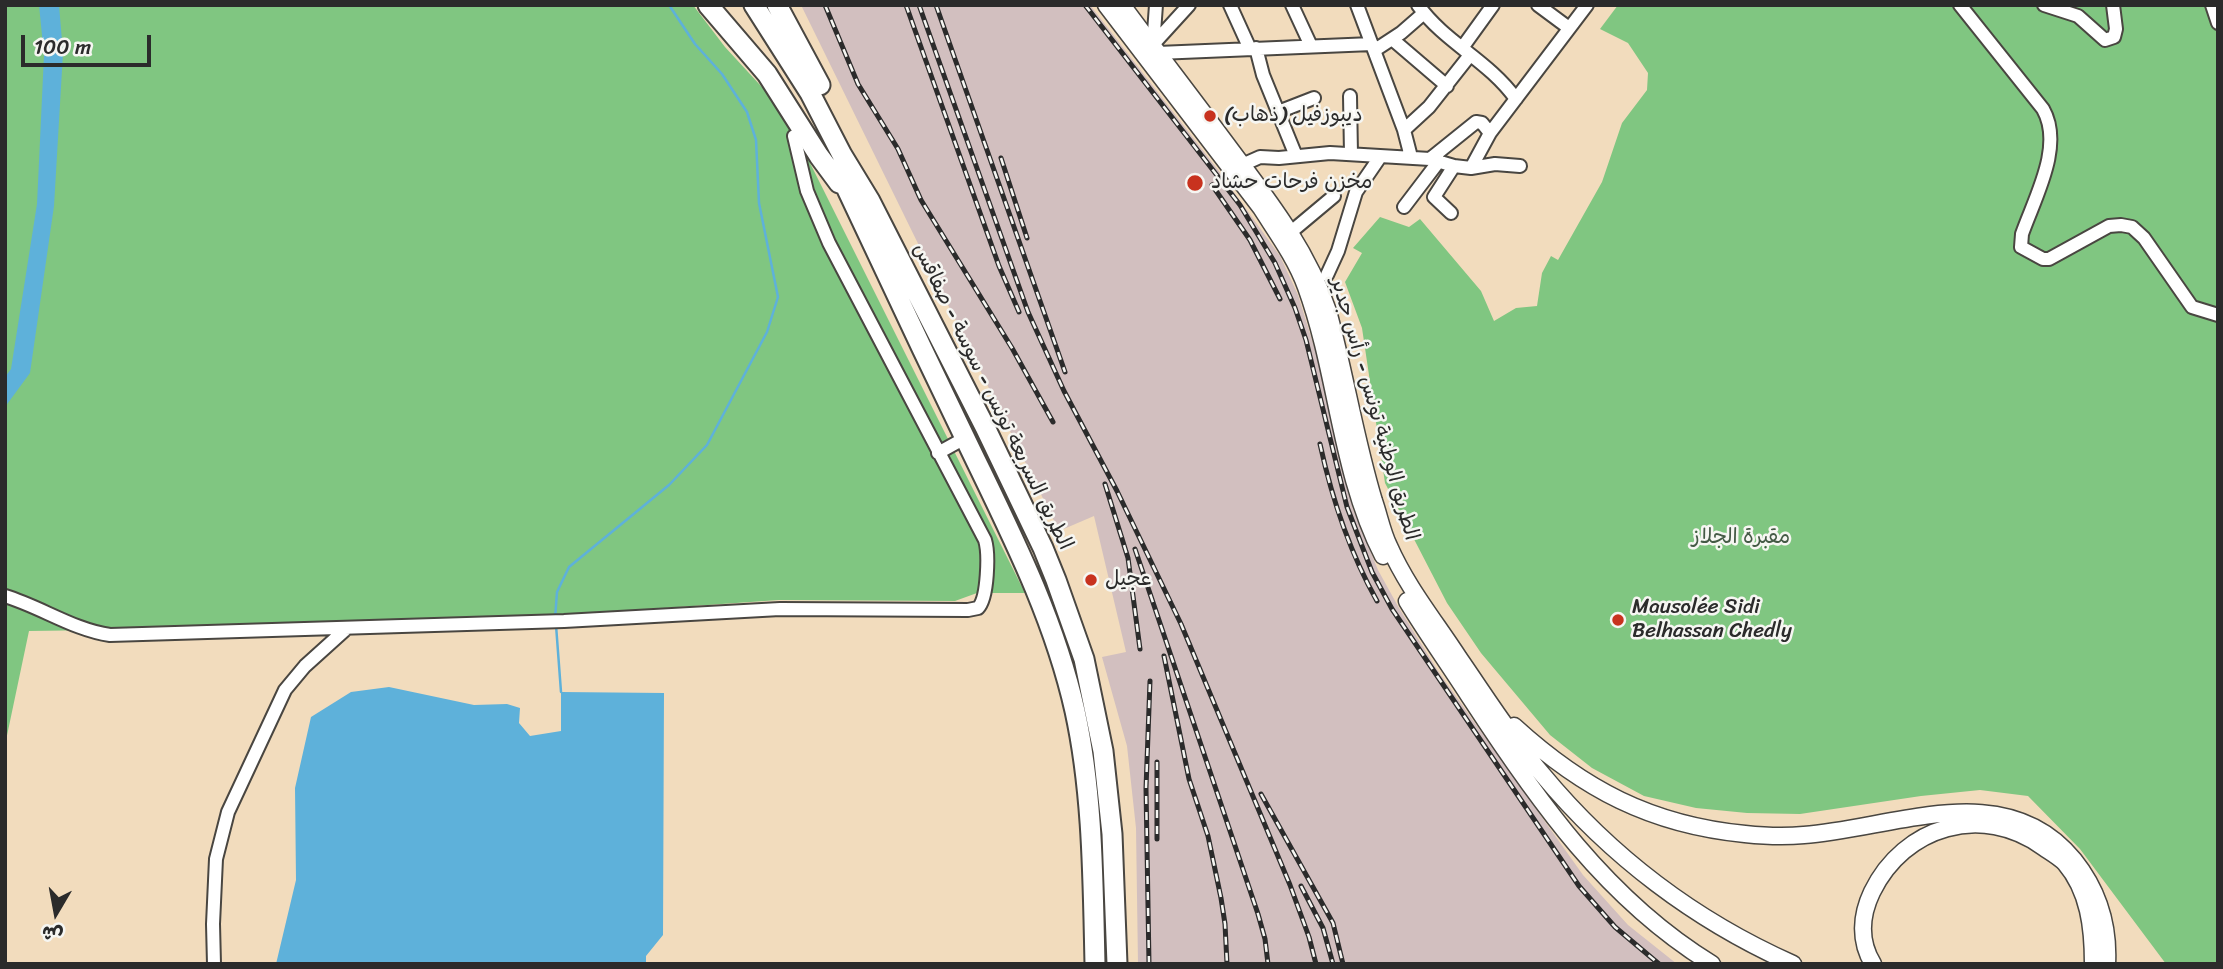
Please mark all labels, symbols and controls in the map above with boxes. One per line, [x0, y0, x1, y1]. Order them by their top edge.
scale bar [24, 21, 154, 65]
text: 100 m [34, 28, 91, 66]
place label: ديبوزفيل (ذهاب) [1224, 103, 1363, 129]
marker: ديبوزفيل (ذهاب) [1202, 108, 1218, 124]
place label: مخزن فرحات حشاد [1211, 170, 1373, 196]
marker: مخزن فرحات حشاد [1185, 173, 1205, 193]
street label: الطريق السريعة تونس - سوسة - صفاقس [907, 240, 1077, 554]
street label: الطريق الوطنية تونس - رأس جدير [1324, 275, 1424, 543]
park label: مقبرة الجلاز [1692, 525, 1790, 551]
place label: عجيل [1105, 567, 1152, 593]
marker: عجيل [1083, 572, 1099, 588]
place label: Mausolée Sidi Belhassan Chedly [1632, 595, 1792, 645]
marker: Mausolée Sidi Belhassan Chedly [1610, 612, 1626, 628]
north arrow [21, 878, 91, 948]
text: ش [39, 916, 65, 952]

